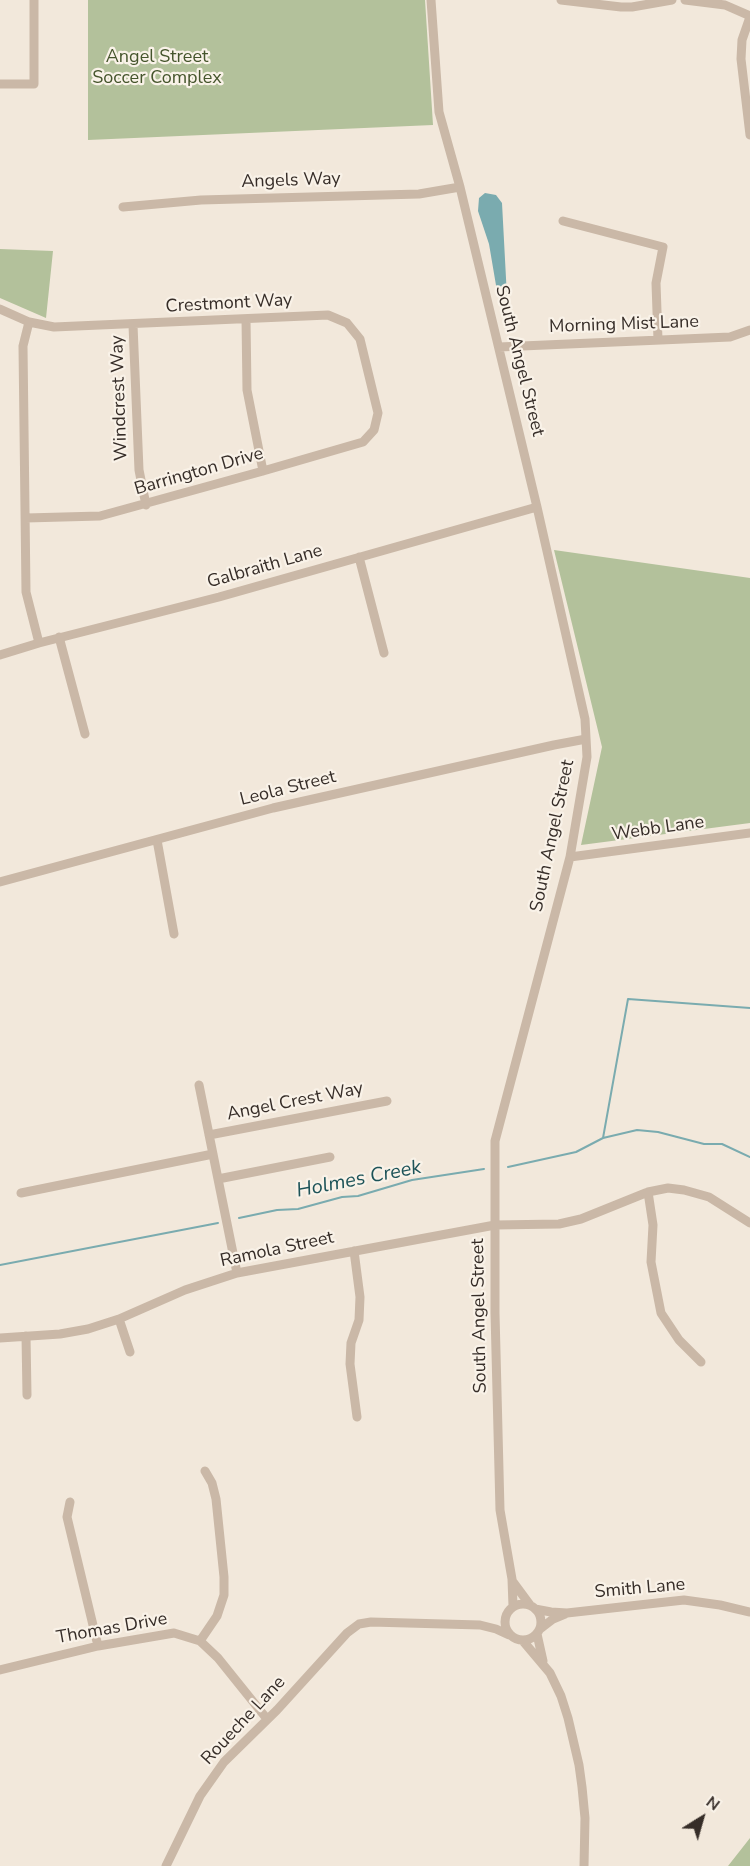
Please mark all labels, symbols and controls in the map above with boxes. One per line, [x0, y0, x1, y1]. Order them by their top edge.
park label: Angel Street Soccer Complex [92, 47, 222, 90]
street label: Angels Way [241, 168, 341, 194]
street label: South Angel Street [490, 283, 548, 439]
street label: Crestmont Way [165, 290, 293, 318]
street label: Morning Mist Lane [549, 312, 699, 338]
street label: Windcrest Way [107, 335, 133, 461]
street label: Barrington Drive [132, 443, 266, 501]
street label: Galbraith Lane [205, 540, 325, 594]
street label: South Angel Street [526, 758, 580, 914]
street label: Leola Street [238, 767, 338, 811]
street label: Webb Lane [610, 812, 706, 846]
street label: Angel Crest Way [225, 1078, 365, 1126]
water label: Holmes Creek [295, 1156, 423, 1204]
street label: Ramola Street [218, 1227, 336, 1273]
street label: South Angel Street [468, 1238, 492, 1394]
street label: Smith Lane [594, 1574, 686, 1604]
street label: Thomas Drive [55, 1609, 169, 1649]
street label: Roueche Lane [197, 1672, 291, 1770]
north arrow [672, 1788, 732, 1848]
text: N [701, 1791, 724, 1816]

